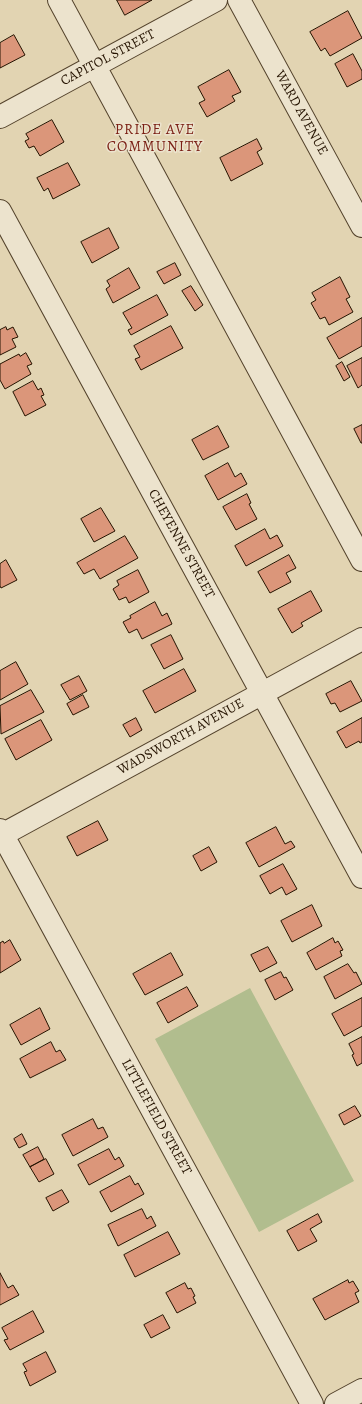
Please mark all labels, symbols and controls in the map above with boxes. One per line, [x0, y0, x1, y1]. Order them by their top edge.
street label: CAPITOL STREET [58, 26, 158, 90]
street label: WARD AVENUE [271, 68, 331, 158]
district label: PRIDE AVE COMMUNITY [107, 121, 203, 156]
street label: CHEYENNE STREET [144, 487, 218, 601]
street label: WADSWORTH AVENUE [115, 695, 247, 779]
street label: LITTLEFIELD STREET [117, 1056, 195, 1178]

